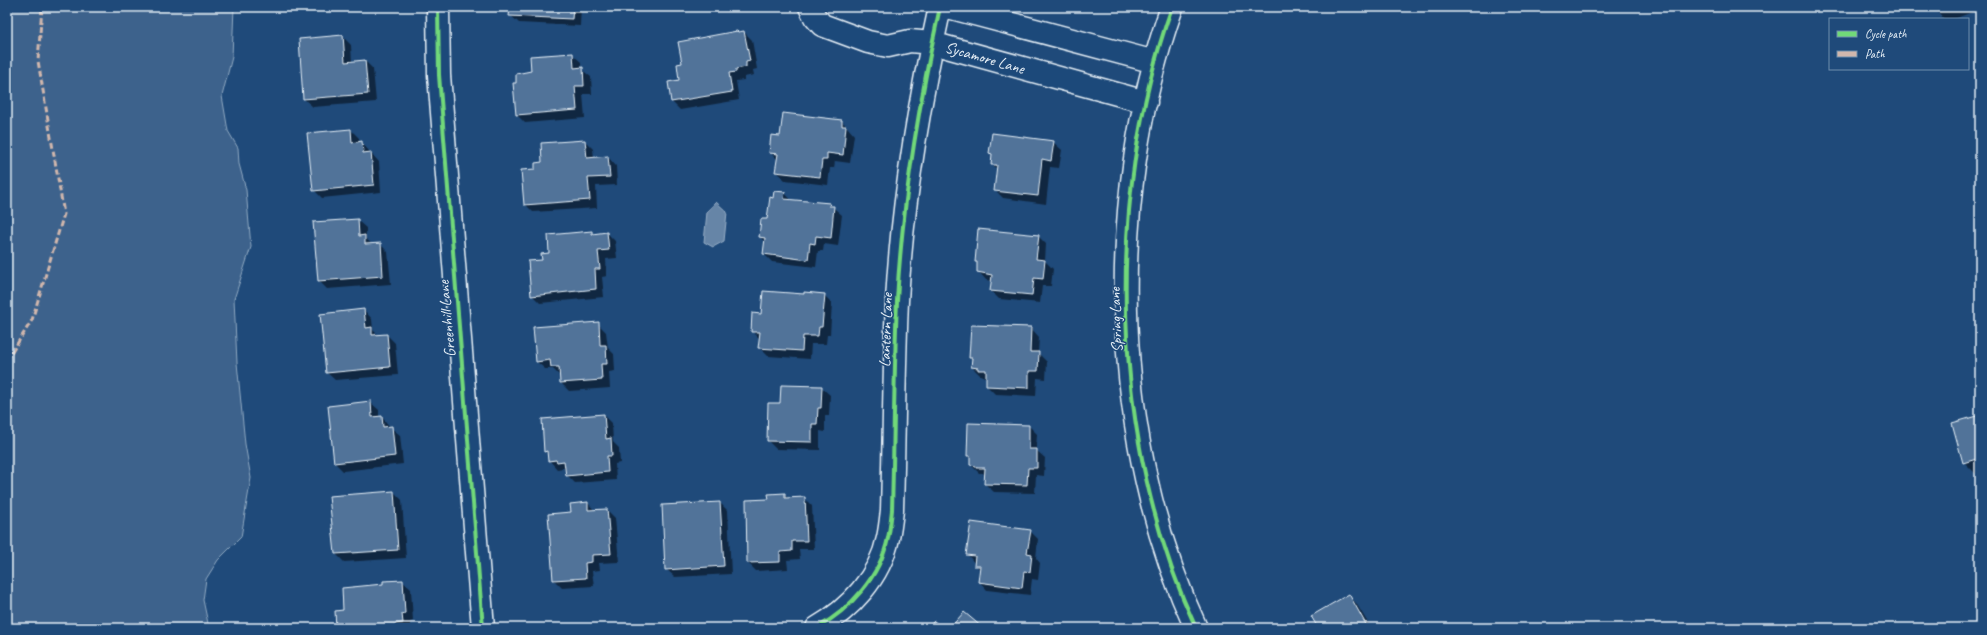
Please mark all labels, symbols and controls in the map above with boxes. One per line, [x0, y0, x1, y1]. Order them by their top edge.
legend [1829, 18, 1969, 70]
text: Cycle path [1865, 26, 1907, 42]
street label: Sycamore Lane [943, 37, 1028, 79]
text: Path [1865, 46, 1885, 62]
street label: Greenhill Lane [434, 278, 460, 358]
street label: Spring Lane [1105, 285, 1127, 353]
street label: Lantern Lane [875, 291, 897, 367]

